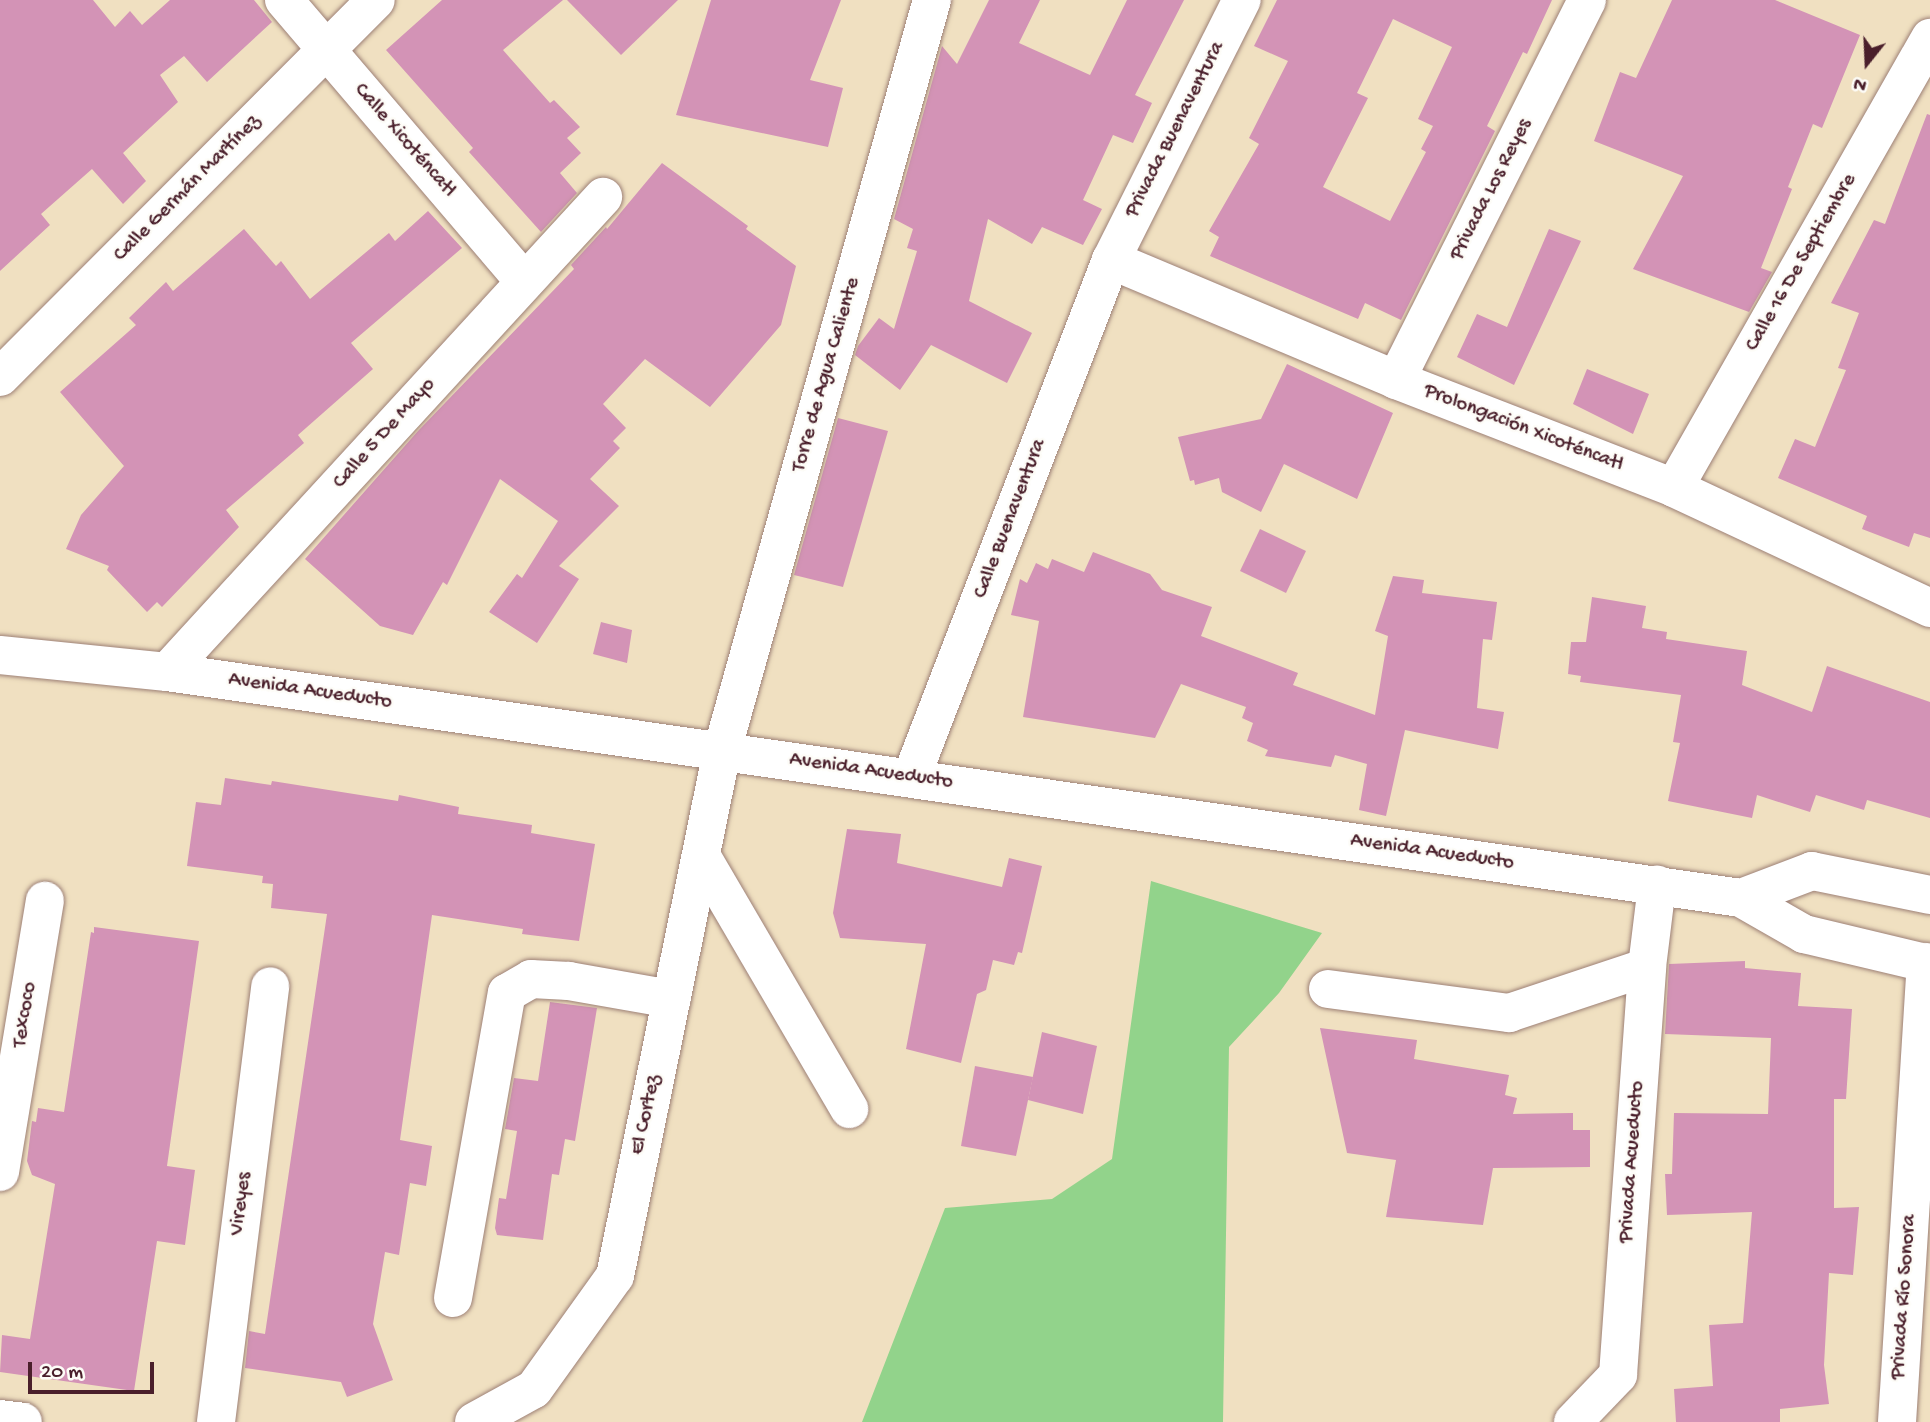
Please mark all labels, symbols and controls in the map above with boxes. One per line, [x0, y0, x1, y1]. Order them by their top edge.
north arrow [1832, 28, 1902, 98]
street label: Privada Buenaventura [1121, 38, 1231, 222]
text: N [1851, 71, 1870, 96]
street label: Calle Xicoténcatl [348, 79, 460, 203]
street label: Calle Germán Martínez [109, 110, 267, 268]
street label: Privada Los Reyes [1445, 115, 1539, 265]
street label: Calle 16 De Septiembre [1741, 170, 1863, 356]
street label: Torre de Agua Caliente [787, 275, 867, 475]
street label: Calle 5 De Mayo [328, 373, 442, 495]
street label: Prolongación Xicoténcatl [1420, 379, 1626, 479]
street label: Calle Buenaventura [969, 436, 1053, 602]
street label: Avenida Acueducto [227, 668, 393, 716]
street label: Avenida Acueducto [788, 748, 954, 796]
street label: Avenida Acueducto [1349, 829, 1515, 877]
street label: Texcoco [8, 980, 44, 1050]
street label: El Cortez [626, 1073, 668, 1157]
street label: Privada Acueducto [1615, 1080, 1651, 1244]
street label: Vireyes [226, 1171, 258, 1237]
street label: Privada Río Sonora [1887, 1214, 1923, 1380]
scale bar [32, 1348, 158, 1392]
text: 20 m [41, 1361, 83, 1386]

